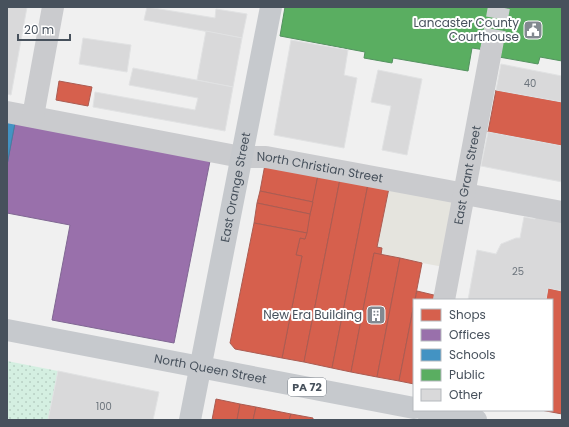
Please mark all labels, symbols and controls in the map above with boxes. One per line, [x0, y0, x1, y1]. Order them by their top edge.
place label: Lancaster County Courthouse [413, 14, 519, 45]
scale bar [18, 16, 70, 42]
public building icon: Lancaster County Courthouse [522, 19, 544, 41]
text: 20 m [24, 21, 54, 38]
house number: 40 [524, 76, 536, 91]
street label: East Grant Street [449, 124, 485, 226]
street label: East Orange Street [216, 131, 254, 244]
street label: North Christian Street [257, 148, 384, 187]
house number: 25 [512, 264, 524, 279]
legend [413, 299, 553, 411]
building icon: New Era Building [365, 304, 387, 326]
place label: New Era Building [263, 306, 362, 323]
text: Shops [449, 306, 486, 323]
text: Offices [449, 326, 490, 343]
text: Schools [449, 346, 496, 363]
street label: North Queen Street [153, 349, 268, 388]
text: Public [449, 366, 485, 383]
road number: PA 72 [288, 378, 326, 396]
text: Other [449, 386, 483, 403]
house number: 100 [96, 399, 112, 414]

